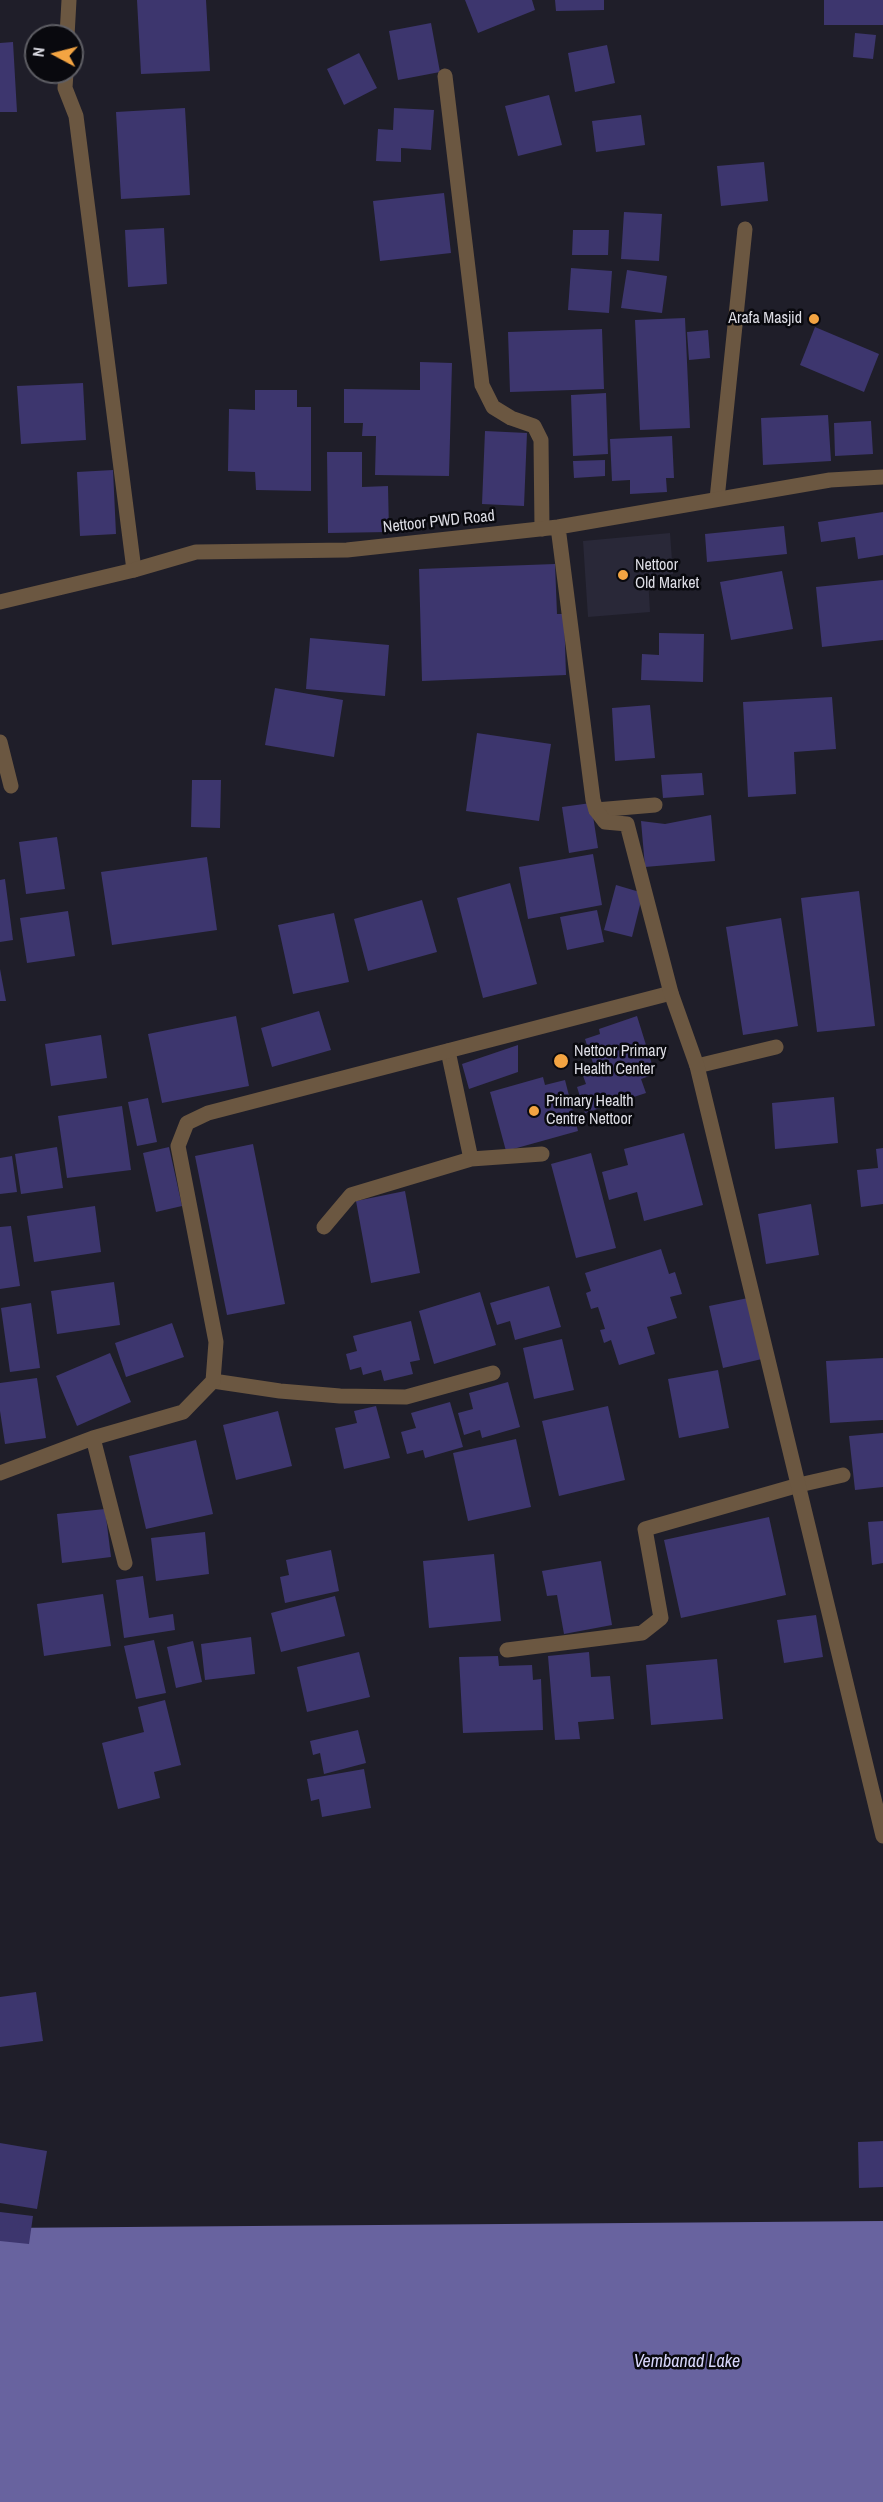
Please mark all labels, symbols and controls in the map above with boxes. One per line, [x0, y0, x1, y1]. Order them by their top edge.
north arrow [24, 24, 84, 84]
text: N [27, 46, 50, 58]
place label: Arafa Masjid [728, 309, 802, 329]
marker: Arafa Masjid [807, 312, 821, 326]
street label: Nettoor PWD Road [382, 507, 496, 537]
place label: Nettoor Old Market [635, 556, 699, 594]
marker: Nettoor Old Market [616, 568, 630, 582]
place label: Nettoor Primary Health Center [574, 1042, 667, 1080]
marker: Nettoor Primary Health Center [552, 1052, 570, 1070]
place label: Primary Health Centre Nettoor [546, 1092, 633, 1130]
marker: Primary Health Centre Nettoor [527, 1104, 541, 1118]
water label: Vembanad Lake [634, 2351, 740, 2373]

